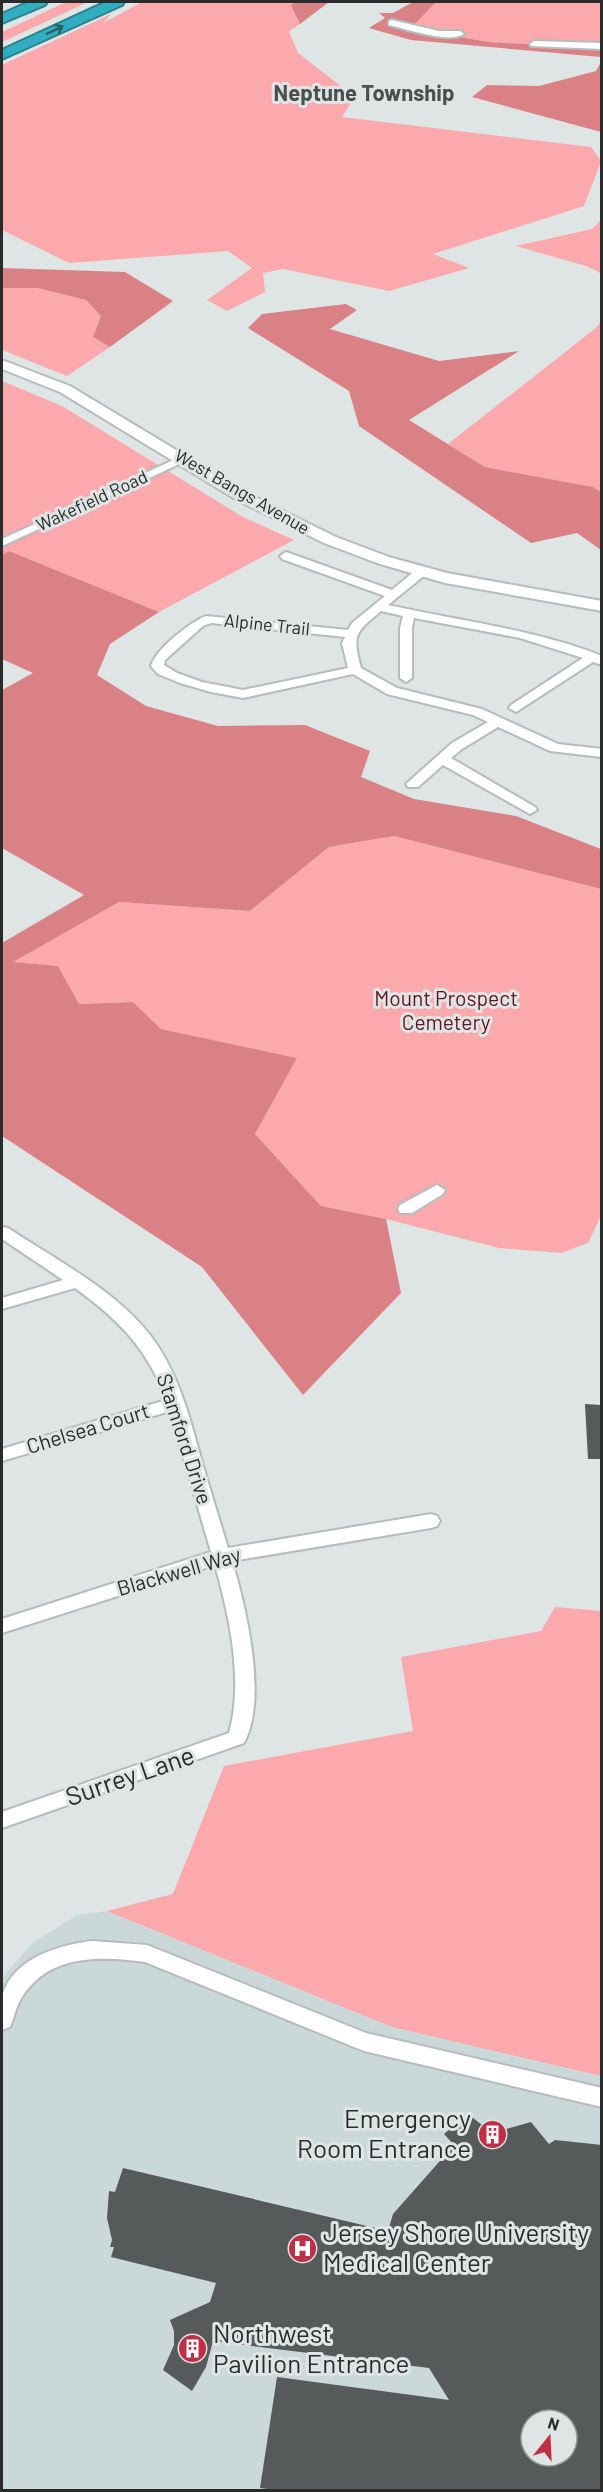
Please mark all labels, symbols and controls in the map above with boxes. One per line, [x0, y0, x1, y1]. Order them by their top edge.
one-way arrow [45, 24, 63, 36]
district label: Neptune Township [274, 79, 454, 105]
street label: West Bangs Avenue [171, 444, 314, 539]
street label: Wakefield Road [32, 465, 151, 536]
street label: Alpine Trail [223, 609, 311, 639]
park label: Mount Prospect Cemetery [374, 985, 518, 1034]
street label: Stamford Drive [153, 1370, 218, 1507]
street label: Chelsea Court [23, 1397, 152, 1458]
street label: Blackwell Way [114, 1541, 244, 1600]
street label: Surrey Lane [61, 1738, 198, 1811]
place label: Emergency Room Entrance [297, 2102, 471, 2163]
building icon: Emergency Room Entrance [476, 2118, 508, 2150]
place label: Jersey Shore University Medical Center [323, 2216, 589, 2277]
hospital icon: Jersey Shore University Medical Center [286, 2232, 318, 2264]
place label: Northwest Pavilion Entrance [213, 2317, 409, 2378]
building icon: Northwest Pavilion Entrance [176, 2333, 208, 2365]
north arrow [519, 2408, 579, 2468]
text: N [546, 2413, 562, 2434]

